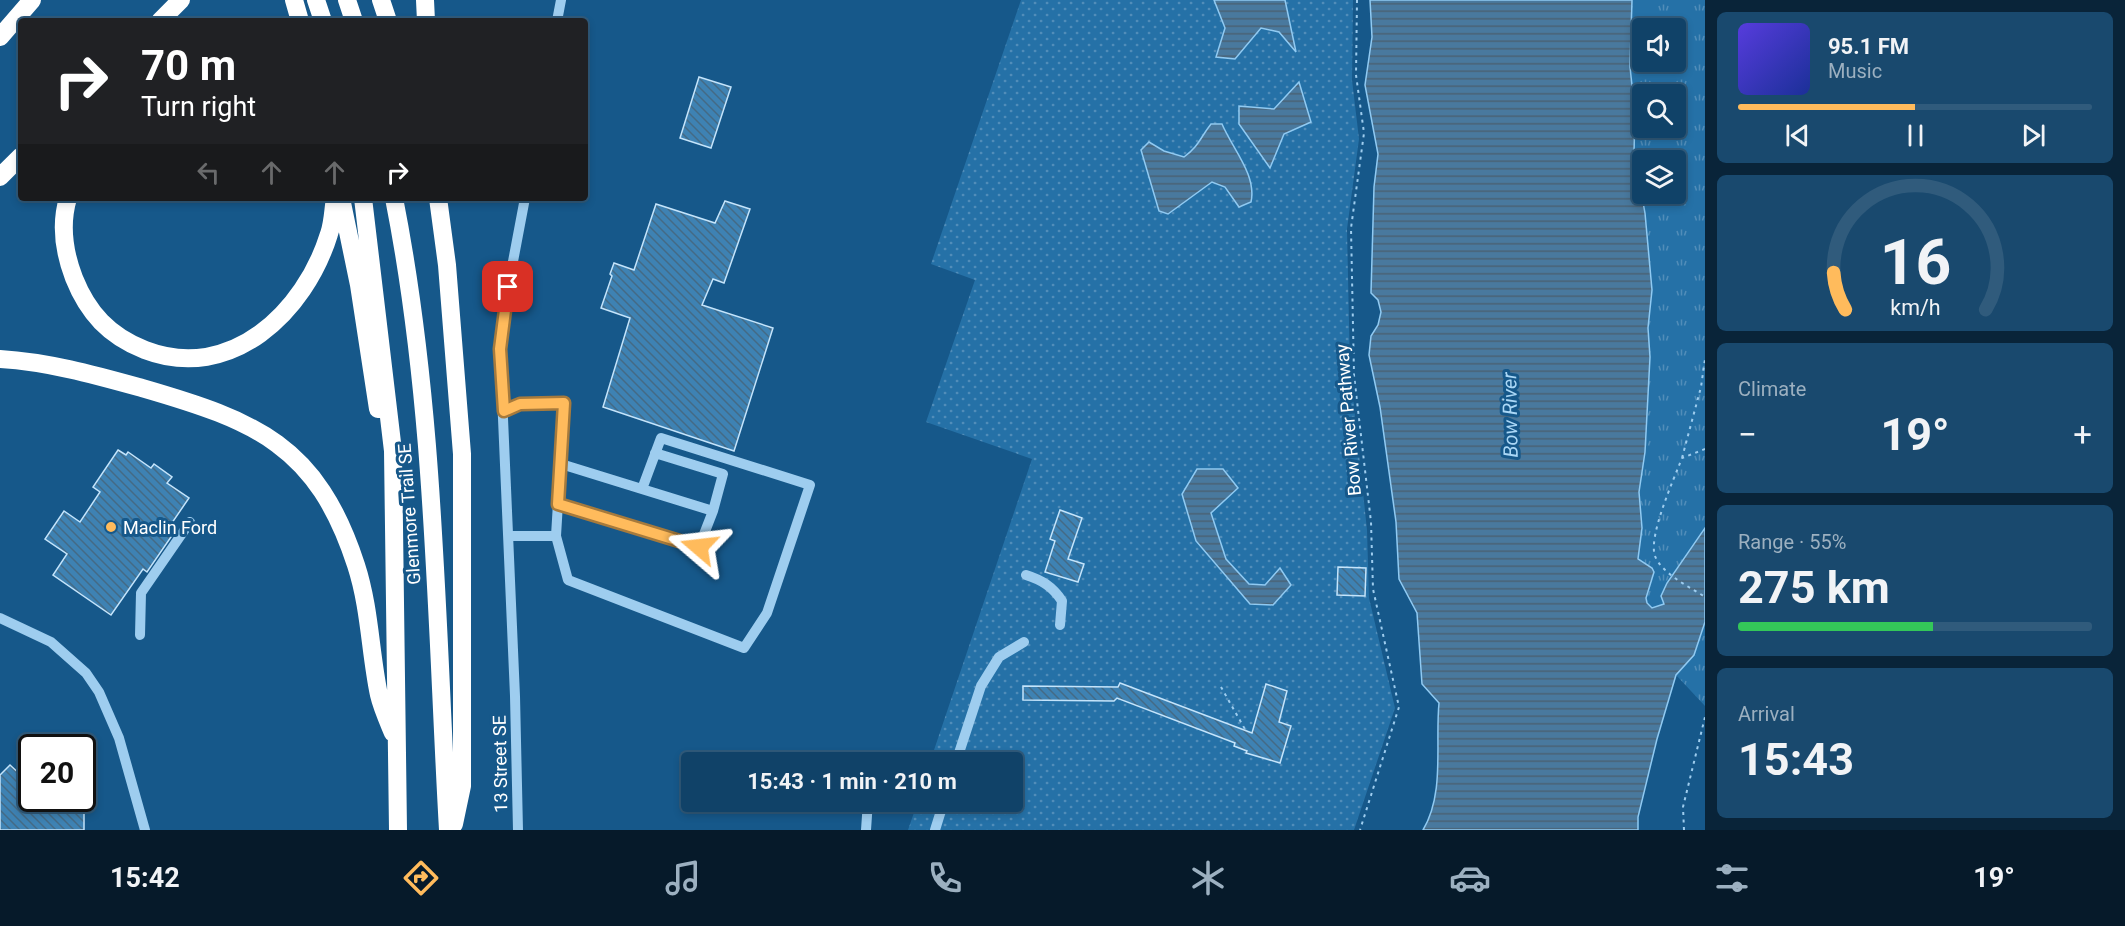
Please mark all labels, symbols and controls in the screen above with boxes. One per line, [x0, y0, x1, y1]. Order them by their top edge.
map controls [1632, 18, 1686, 204]
button: sound [1632, 18, 1686, 72]
text: 95.1 FM [1828, 34, 1909, 59]
text: 70 m [141, 41, 236, 90]
icon: right [42, 42, 120, 120]
text: Music [1828, 59, 1882, 83]
button: search [1632, 84, 1686, 138]
text: Turn right [141, 91, 256, 123]
icon: previous [1781, 119, 1814, 152]
icon: pause [1899, 119, 1932, 152]
icon: next [2017, 119, 2050, 152]
button: layers [1632, 150, 1686, 204]
icon: left [192, 156, 225, 189]
icon: ahead [255, 156, 288, 189]
icon: ahead [318, 156, 351, 189]
icon: right [381, 156, 414, 189]
text: 16 [1879, 226, 1951, 299]
pin [482, 261, 533, 312]
icon: arrive [491, 270, 524, 303]
text: km/h [1890, 295, 1940, 320]
street label: Bow River Pathway [1331, 343, 1365, 497]
water label: Bow River [1497, 371, 1523, 458]
text: Climate [1738, 377, 1806, 401]
text: 19° [1880, 408, 1950, 461]
text: − [1738, 415, 1757, 454]
text: + [2073, 415, 2092, 454]
street label: Glenmore Trail SE [394, 443, 424, 585]
position arrow [667, 515, 731, 579]
place label: Maclin Ford [123, 517, 217, 538]
marker: Maclin Ford [104, 520, 118, 534]
text: Range · 55% [1738, 530, 1846, 554]
text: 275 km [1738, 561, 1890, 614]
text: Arrival [1738, 702, 1795, 726]
street label: 13 Street SE [489, 715, 511, 813]
text: 15:43 [1738, 733, 1854, 786]
speed limit sign: 20 [18, 734, 96, 812]
text: 15:43 · 1 min · 210 m [747, 769, 957, 794]
icon: directions [400, 857, 442, 899]
icon: music [662, 857, 704, 899]
icon: phone [924, 857, 966, 899]
icon: climate [1187, 857, 1229, 899]
icon: car [1449, 857, 1491, 899]
icon: filters [1711, 857, 1753, 899]
text: 15:42 [110, 862, 180, 894]
text: 19° [1973, 862, 2015, 894]

